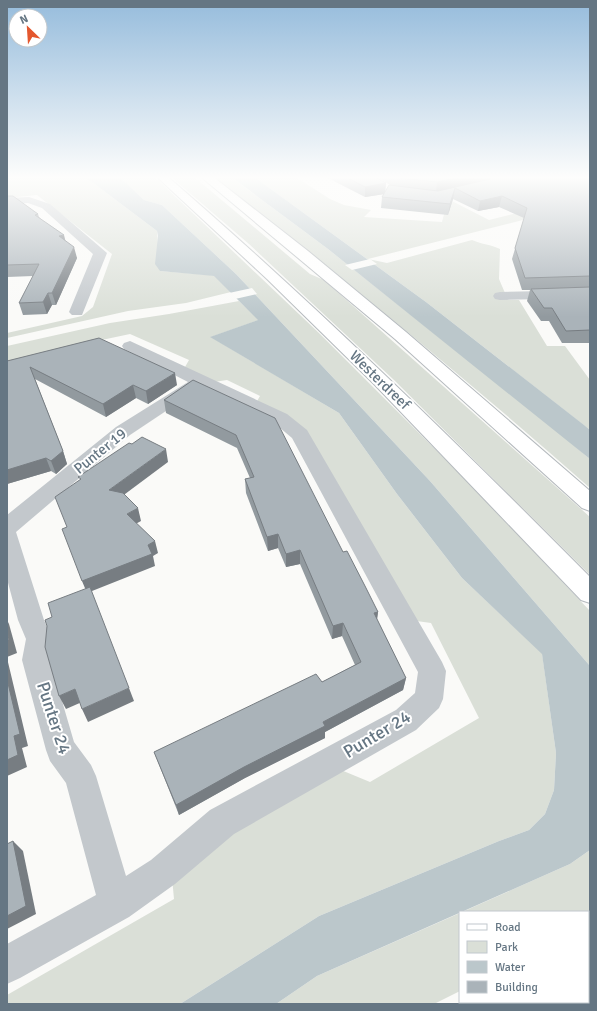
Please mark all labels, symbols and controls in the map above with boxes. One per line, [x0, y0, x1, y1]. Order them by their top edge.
north arrow [8, 8, 48, 48]
text: N [18, 12, 30, 27]
street label: Westerdreef [346, 347, 415, 414]
street label: Punter 19 [70, 424, 130, 478]
street label: Punter 24 [32, 679, 76, 757]
street label: Punter 24 [339, 705, 415, 763]
legend [459, 911, 589, 1003]
text: Road [495, 920, 521, 935]
text: Park [495, 940, 518, 955]
text: Water [495, 960, 526, 975]
text: Building [495, 980, 538, 995]

